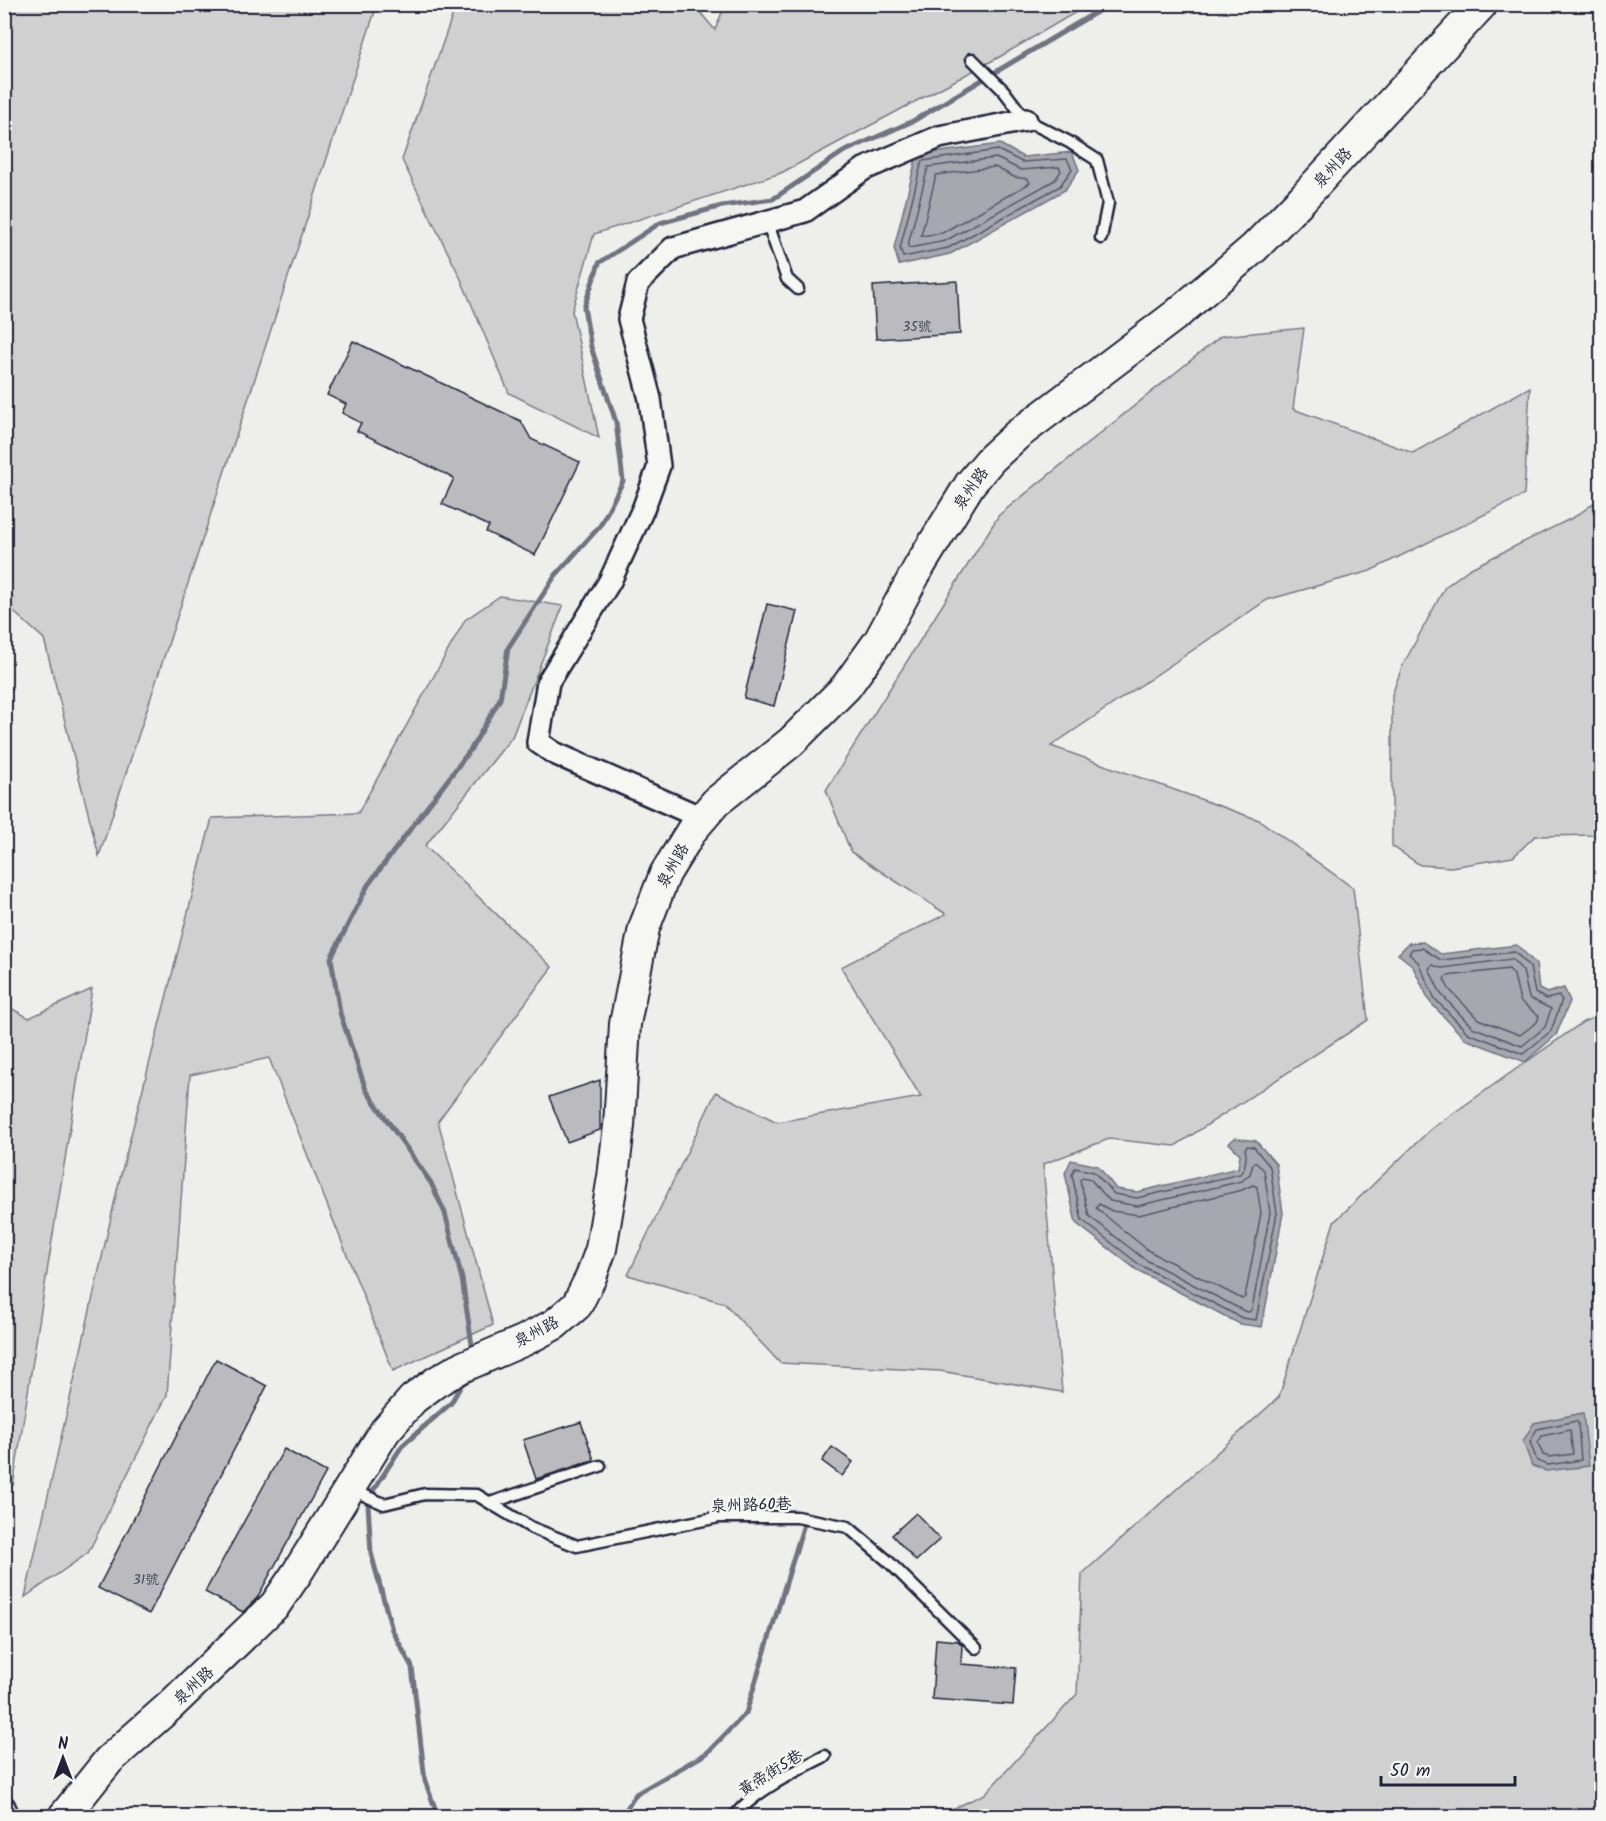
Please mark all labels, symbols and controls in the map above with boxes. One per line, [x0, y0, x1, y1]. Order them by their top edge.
street label: 泉州路 [1308, 142, 1359, 194]
house number: 35號 [902, 316, 932, 338]
street label: 泉州路 [947, 462, 995, 516]
street label: 泉州路 [651, 839, 696, 893]
street label: 泉州路 [510, 1310, 564, 1355]
street label: 泉州路60巷 [710, 1492, 792, 1519]
house number: 31號 [133, 1569, 159, 1591]
street label: 泉州路 [168, 1661, 220, 1712]
north arrow [33, 1728, 93, 1788]
text: N [58, 1732, 68, 1757]
street label: 黃帝街5巷 [733, 1743, 808, 1803]
scale bar [1381, 1749, 1514, 1787]
text: 50 m [1390, 1757, 1430, 1786]

